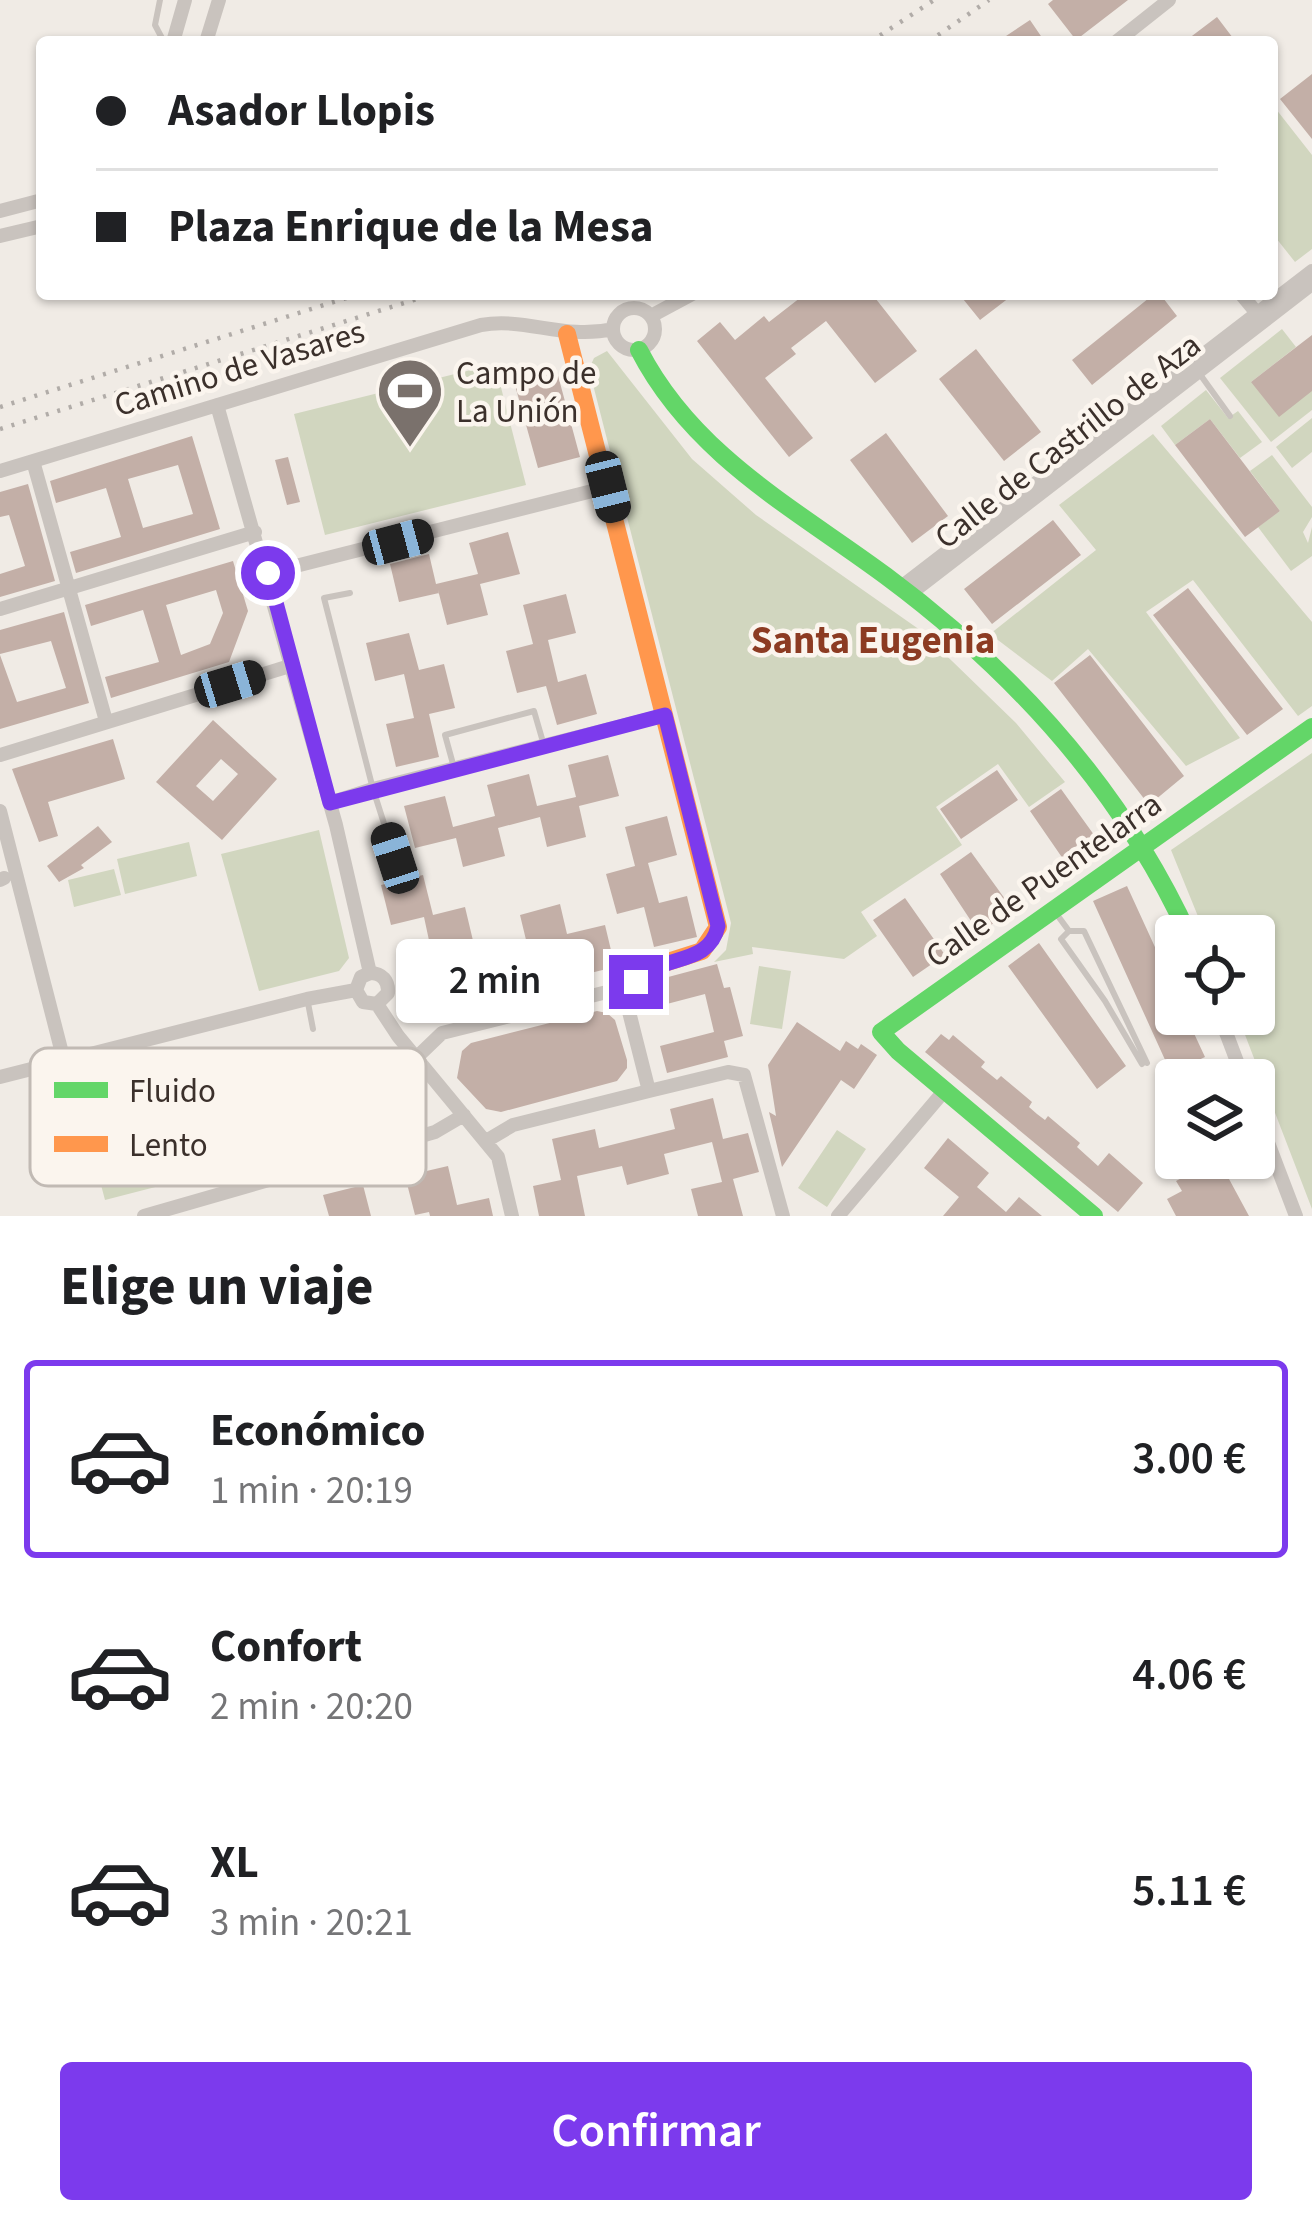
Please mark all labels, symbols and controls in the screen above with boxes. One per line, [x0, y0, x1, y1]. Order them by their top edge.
text: Asador Llopis [168, 79, 435, 143]
text: Plaza Enrique de la Mesa [168, 195, 654, 259]
street label: Camino de Vasares [109, 308, 370, 429]
street label: Calle de Castrillo de Aza [925, 322, 1211, 560]
place label: Campo de La Unión [456, 350, 596, 435]
sports icon: Campo de La Unión [375, 356, 445, 450]
car [582, 448, 634, 526]
car [359, 515, 437, 569]
route start [241, 546, 295, 600]
district label: Santa Eugenia [751, 613, 995, 669]
car [190, 656, 270, 712]
street label: Calle de Puentelarra [916, 781, 1171, 979]
car [367, 818, 423, 898]
map controls [1155, 915, 1275, 1179]
button: locate [1155, 915, 1275, 1035]
callout: 2 min [396, 940, 594, 1024]
text: 2 min [449, 953, 541, 1009]
route end [609, 955, 663, 1009]
legend [30, 1048, 426, 1186]
button: layers [1155, 1059, 1275, 1179]
text: Fluido [129, 1068, 216, 1115]
text: Lento [129, 1122, 208, 1169]
text: Elige un viaje [60, 1249, 374, 1326]
text: Económico [210, 1399, 426, 1463]
icon: car [66, 1405, 174, 1513]
text: 3.00 € [1132, 1427, 1246, 1491]
text: 1 min · 20:19 [210, 1463, 413, 1519]
text: Confort [210, 1615, 362, 1679]
icon: car [66, 1621, 174, 1729]
text: 4.06 € [1132, 1643, 1246, 1707]
text: 2 min · 20:20 [210, 1679, 413, 1735]
text: XL [210, 1831, 259, 1895]
icon: car [66, 1837, 174, 1945]
text: 5.11 € [1132, 1859, 1246, 1923]
text: 3 min · 20:21 [210, 1895, 413, 1951]
button: Confirmar [60, 2062, 1252, 2200]

